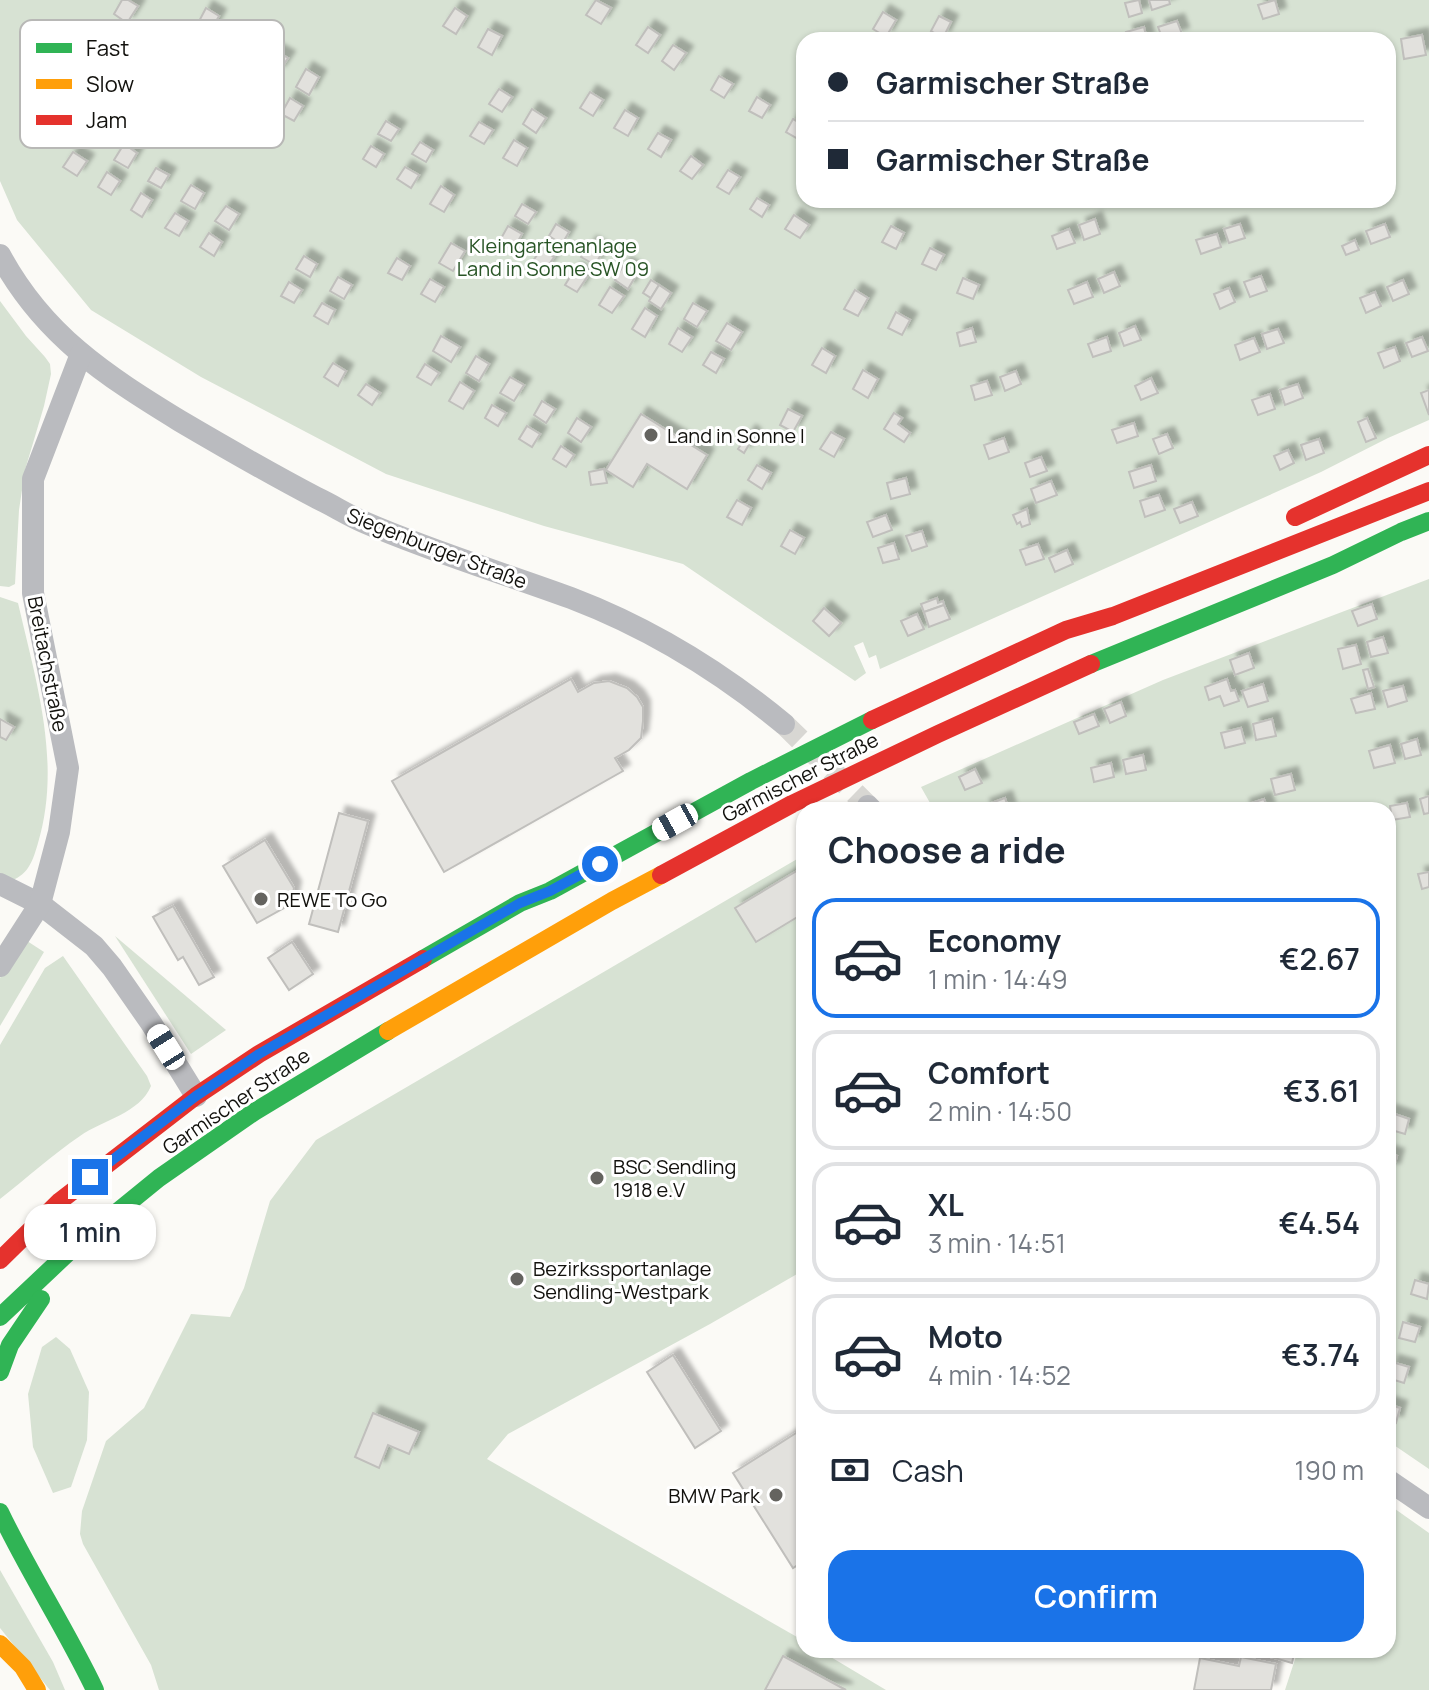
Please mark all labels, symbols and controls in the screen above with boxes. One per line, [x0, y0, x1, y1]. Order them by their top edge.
legend [20, 20, 284, 148]
text: Fast [86, 33, 129, 63]
text: Garmischer Straße [876, 62, 1150, 103]
text: Slow [86, 69, 134, 99]
text: Jam [86, 105, 127, 135]
text: Garmischer Straße [876, 139, 1150, 180]
park label: Kleingartenanlage Land in Sonne SW 09 [457, 232, 649, 282]
place label: Land in Sonne I [667, 422, 805, 449]
marker: Land in Sonne I [642, 426, 660, 444]
street label: Siegenburger Straße [343, 501, 531, 595]
street label: Breitachstraße [22, 594, 74, 734]
street label: Garmischer Straße [717, 726, 883, 828]
car [648, 800, 702, 844]
text: Choose a ride [828, 825, 1066, 874]
route start [582, 846, 618, 882]
place label: REWE To Go [277, 886, 387, 913]
marker: REWE To Go [252, 890, 270, 908]
text: Economy [928, 920, 1061, 961]
icon: car [832, 922, 904, 994]
text: €2.67 [1279, 938, 1360, 979]
text: 1 min · 14:49 [928, 961, 1068, 997]
car [143, 1020, 189, 1074]
street label: Garmischer Straße [157, 1042, 315, 1160]
text: Comfort [928, 1052, 1050, 1093]
icon: car [832, 1054, 904, 1126]
text: €3.61 [1283, 1070, 1360, 1111]
text: 2 min · 14:50 [928, 1093, 1072, 1129]
place label: BSC Sendling 1918 e.V [613, 1153, 736, 1203]
route end [72, 1159, 108, 1195]
marker: BSC Sendling 1918 e.V [588, 1169, 606, 1187]
text: XL [928, 1184, 964, 1225]
icon: car [832, 1186, 904, 1258]
text: €4.54 [1279, 1202, 1360, 1243]
callout: 1 min [24, 1205, 156, 1261]
text: 1 min [59, 1214, 121, 1250]
text: 3 min · 14:51 [928, 1225, 1066, 1261]
place label: Bezirkssportanlage Sendling-Westpark [533, 1255, 711, 1305]
marker: Bezirkssportanlage Sendling-Westpark [508, 1270, 526, 1288]
text: Moto [928, 1316, 1003, 1357]
icon: car [832, 1318, 904, 1390]
text: €3.74 [1282, 1334, 1360, 1375]
text: 4 min · 14:52 [928, 1357, 1071, 1393]
icon: cash [828, 1448, 872, 1492]
text: Cash [892, 1450, 964, 1491]
text: 190 m [1295, 1452, 1364, 1488]
place label: BMW Park [668, 1482, 761, 1509]
marker: BMW Park [767, 1486, 785, 1504]
button: Confirm [828, 1550, 1364, 1642]

